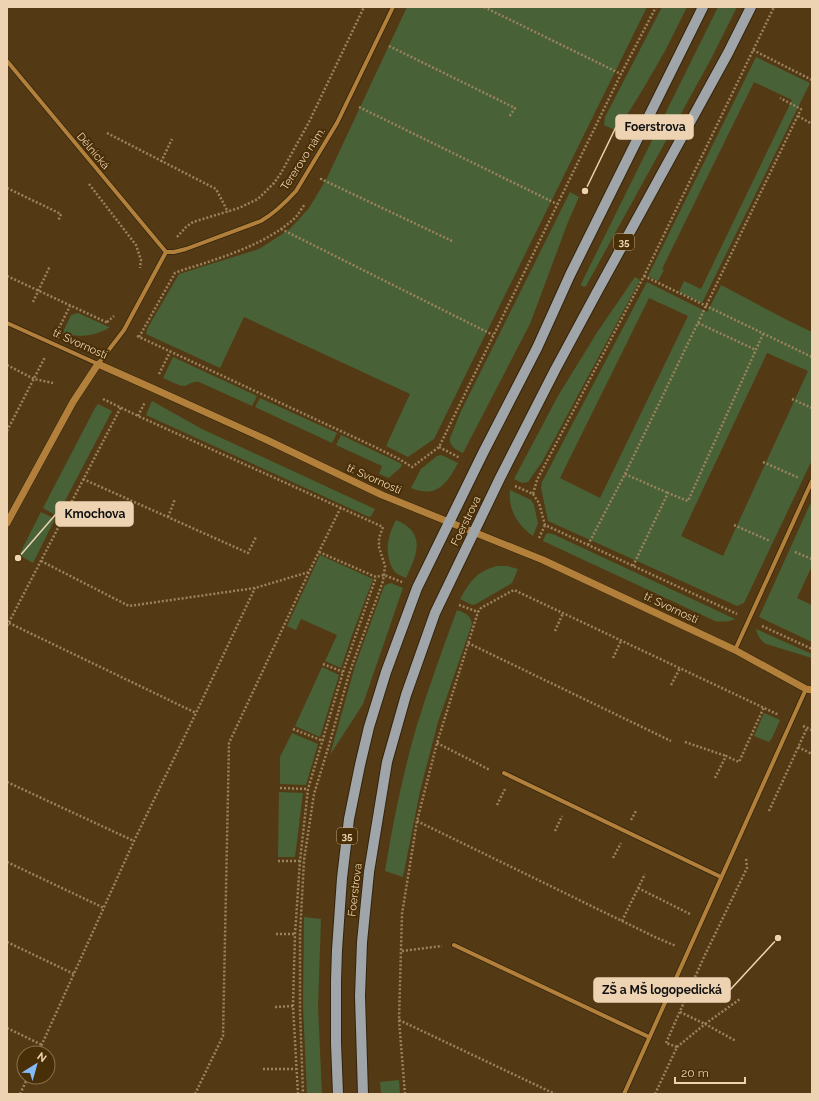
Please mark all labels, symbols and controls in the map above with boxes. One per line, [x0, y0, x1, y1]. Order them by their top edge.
callout: Foerstrova [616, 115, 693, 139]
text: Foerstrova [624, 120, 686, 134]
street label: Tererovo nám. [278, 125, 328, 193]
street label: Dělnická [74, 130, 112, 172]
road number: 35 [614, 234, 634, 250]
street label: tř. Svornosti [51, 326, 109, 362]
street label: tř. Svornosti [345, 461, 403, 497]
street label: Foerstrova [448, 494, 484, 548]
callout: Kmochova [56, 502, 133, 526]
text: Kmochova [65, 507, 126, 521]
street label: tř. Svornosti [642, 590, 700, 626]
road number: 35 [337, 828, 357, 844]
street label: Foerstrova [345, 863, 365, 917]
callout: ZŠ a MŠ logopedická [594, 978, 730, 1002]
text: ZŠ a MŠ logopedická [602, 981, 722, 997]
north arrow [16, 1045, 56, 1085]
text: N [34, 1050, 49, 1065]
scale bar [675, 1059, 745, 1085]
text: 20 m [681, 1066, 709, 1080]

